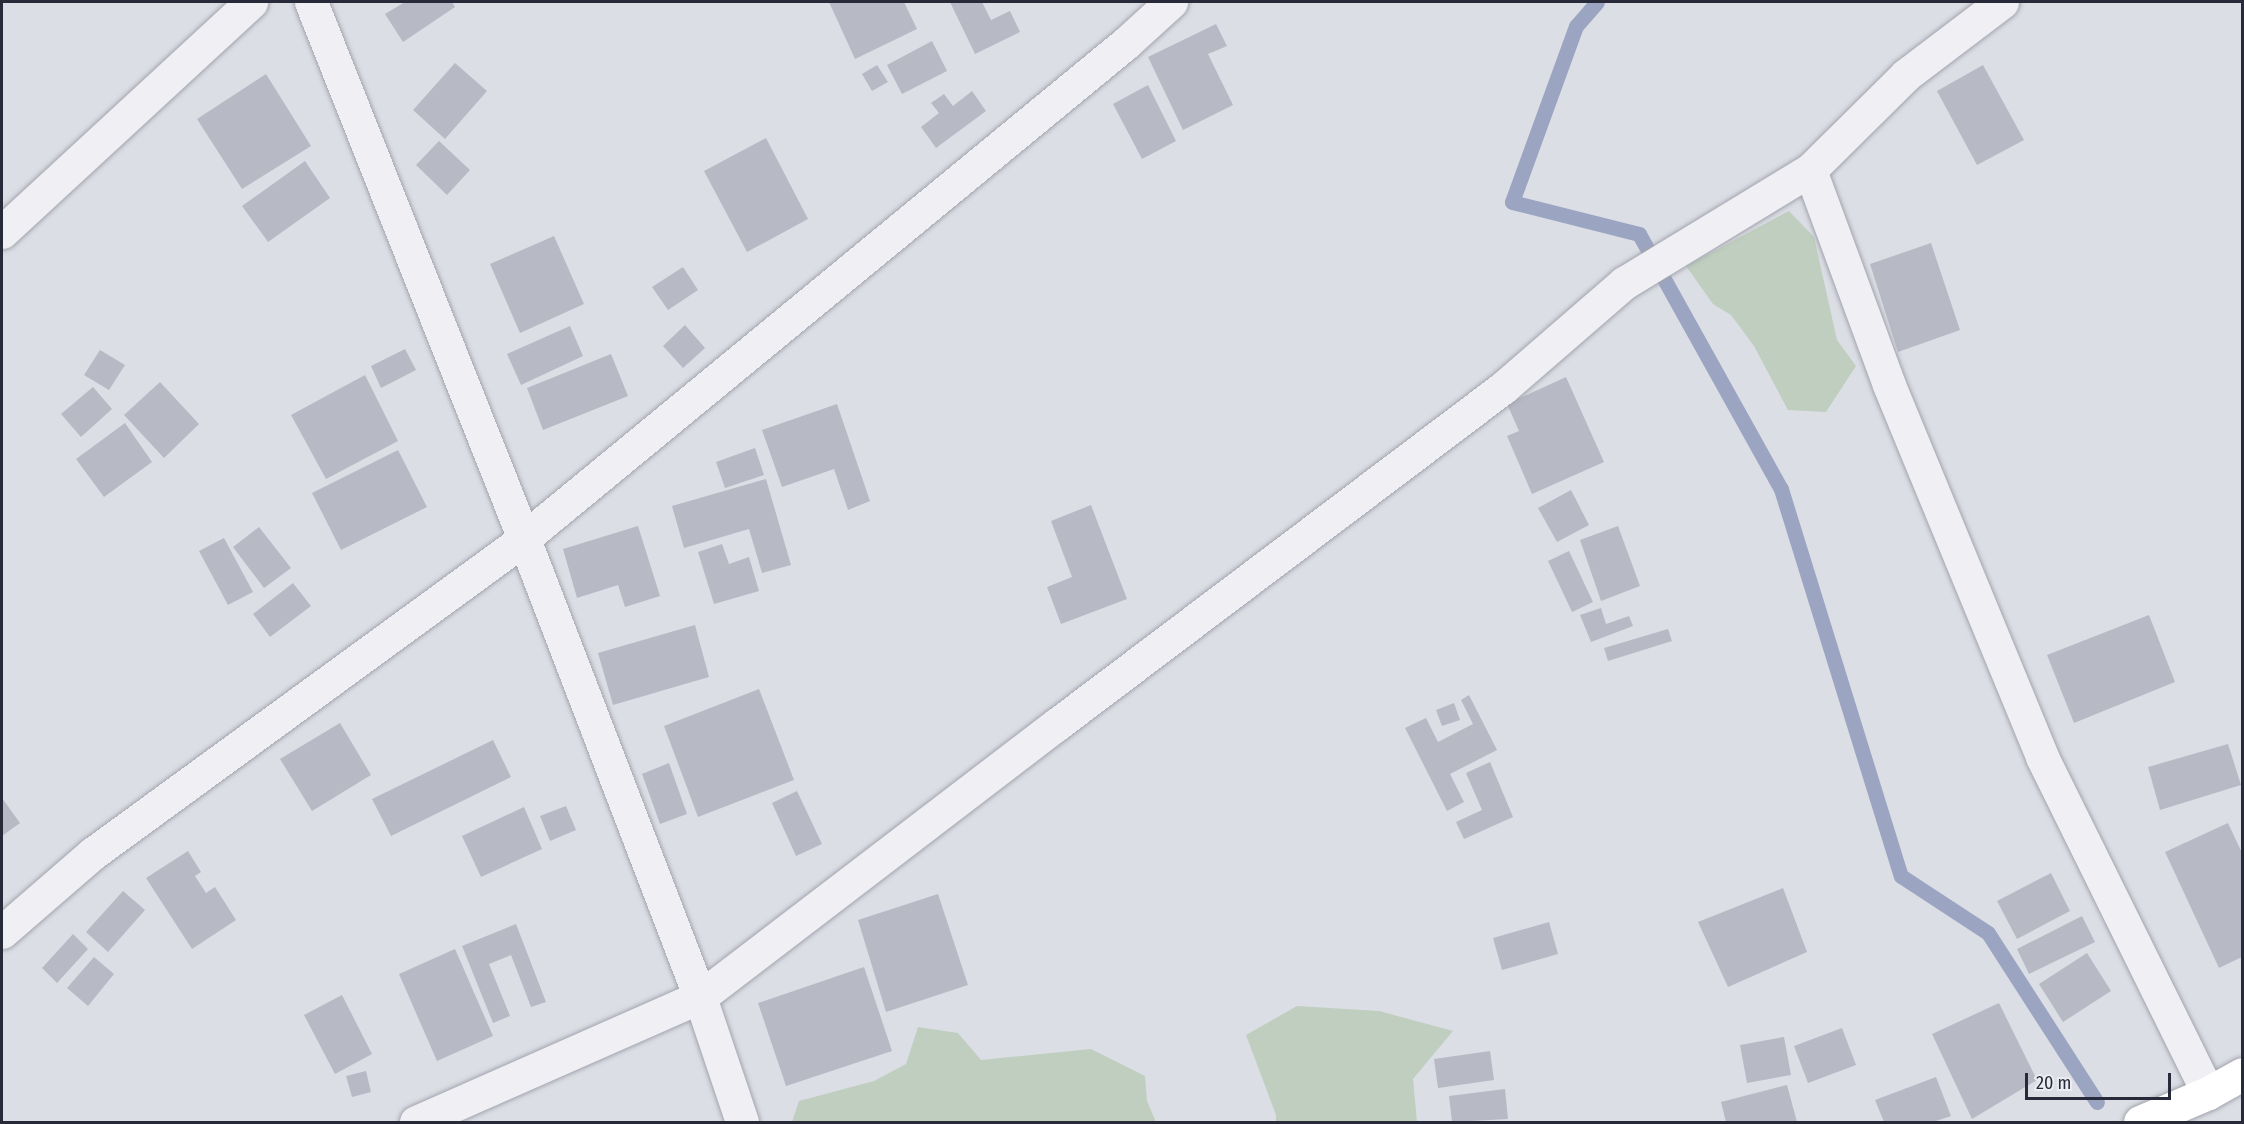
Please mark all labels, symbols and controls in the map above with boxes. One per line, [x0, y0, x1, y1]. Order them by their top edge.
scale bar [2028, 1061, 2174, 1099]
text: 20 m [2036, 1072, 2071, 1094]

